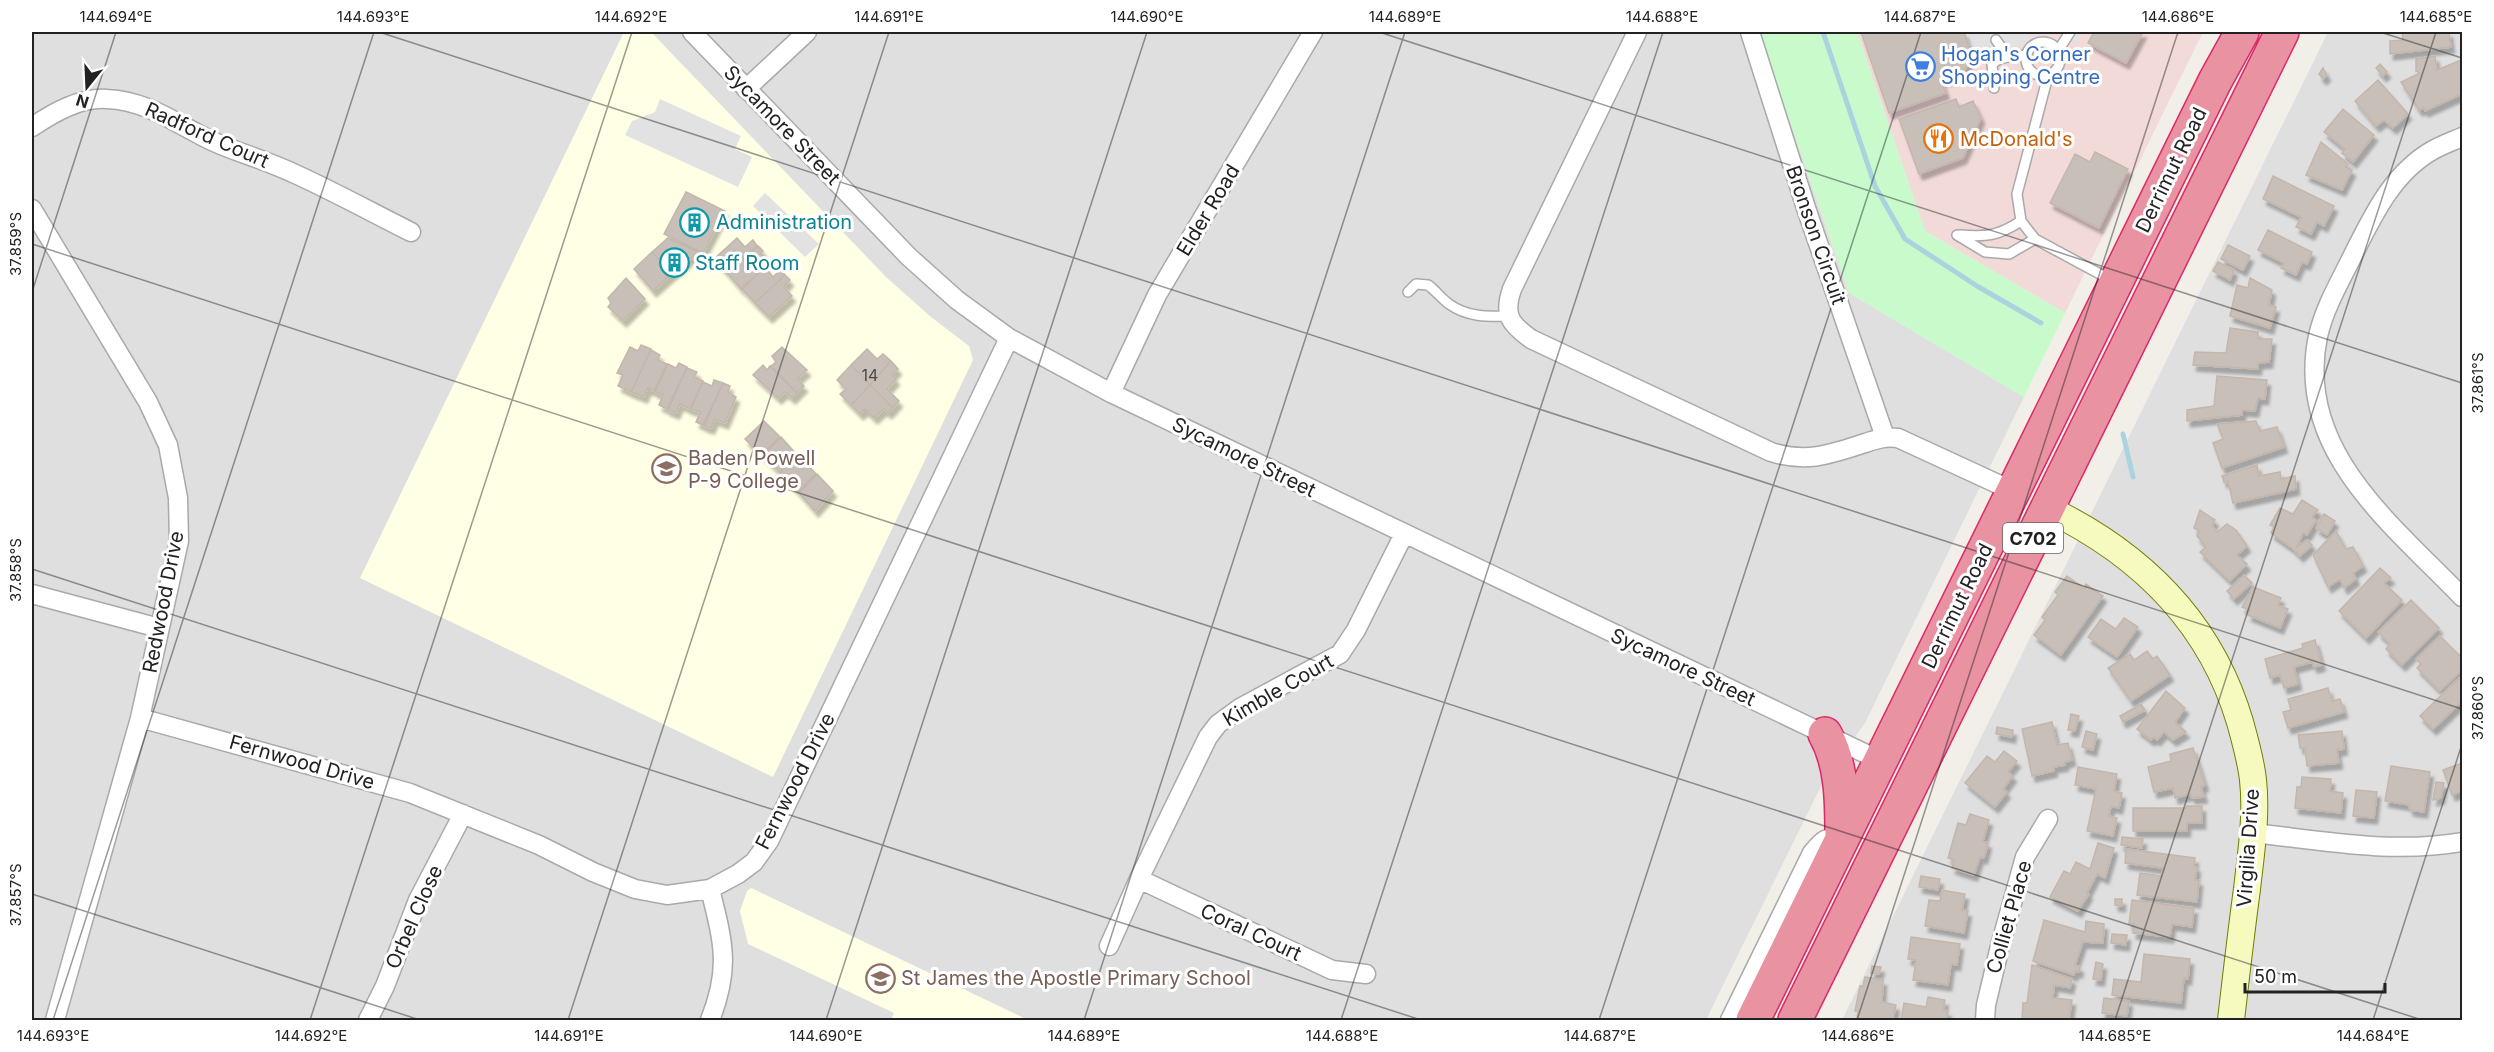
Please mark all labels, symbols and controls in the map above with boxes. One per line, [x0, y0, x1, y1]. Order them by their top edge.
text: 144.694°E [80, 7, 152, 26]
text: 144.693°E [337, 7, 409, 26]
text: 144.692°E [595, 7, 667, 26]
text: 144.691°E [854, 7, 924, 26]
text: 144.690°E [1111, 7, 1183, 26]
text: 144.689°E [1369, 7, 1441, 26]
text: 144.688°E [1626, 7, 1698, 26]
text: 144.687°E [1884, 7, 1956, 26]
text: 144.686°E [2142, 7, 2214, 26]
text: 144.685°E [2400, 7, 2472, 26]
place label: Hogan's Corner Shopping Centre [1941, 42, 2100, 89]
supermarket icon: Hogan's Corner Shopping Centre [1904, 50, 1936, 82]
north arrow [57, 57, 117, 117]
street label: Sycamore Street [719, 60, 845, 190]
text: N [73, 90, 91, 113]
street label: Radford Court [141, 97, 273, 173]
street label: Derrimut Road [2130, 103, 2212, 237]
restaurant icon: McDonald's [1923, 123, 1955, 155]
place label: McDonald's [1960, 127, 2073, 151]
street label: Elder Road [1171, 160, 1245, 260]
street label: Bronson Circuit [1781, 162, 1851, 308]
building icon: Administration [679, 206, 711, 238]
place label: Administration [716, 210, 852, 234]
text: 37.859°S [6, 212, 25, 276]
building icon: Staff Room [658, 247, 690, 279]
place label: Staff Room [695, 251, 799, 275]
text: 37.861°S [2468, 352, 2487, 414]
house number: 14 [862, 365, 878, 385]
street label: Sycamore Street [1168, 412, 1320, 502]
place label: Baden Powell P-9 College [688, 446, 815, 493]
school or university icon: Baden Powell P-9 College [651, 453, 683, 485]
road number: C702 [2003, 523, 2063, 553]
street label: Redwood Drive [137, 529, 189, 675]
text: 37.858°S [6, 538, 25, 602]
street label: Derrimut Road [1916, 539, 1998, 673]
street label: Sycamore Street [1607, 623, 1760, 711]
street label: Kimble Court [1219, 649, 1338, 731]
text: 37.860°S [2468, 676, 2487, 740]
street label: Fernwood Drive [750, 709, 840, 853]
street label: Fernwood Drive [227, 730, 377, 794]
street label: Virgilia Drive [2232, 788, 2264, 908]
street label: Colliet Place [1981, 858, 2037, 976]
street label: Orbel Close [380, 861, 448, 973]
text: 37.857°S [6, 863, 25, 927]
street label: Coral Court [1197, 898, 1306, 966]
scale bar [2245, 956, 2384, 994]
school or university icon: St James the Apostle Primary School [864, 962, 896, 994]
place label: St James the Apostle Primary School [901, 966, 1251, 990]
text: 50 m [2254, 966, 2297, 987]
text: 144.693°E [17, 1026, 89, 1045]
text: 144.692°E [275, 1026, 347, 1045]
text: 144.691°E [534, 1026, 604, 1045]
text: 144.690°E [790, 1026, 862, 1045]
text: 144.689°E [1048, 1026, 1120, 1045]
text: 144.688°E [1306, 1026, 1378, 1045]
text: 144.687°E [1564, 1026, 1636, 1045]
text: 144.686°E [1822, 1026, 1894, 1045]
text: 144.685°E [2079, 1026, 2151, 1045]
text: 144.684°E [2337, 1026, 2409, 1045]

